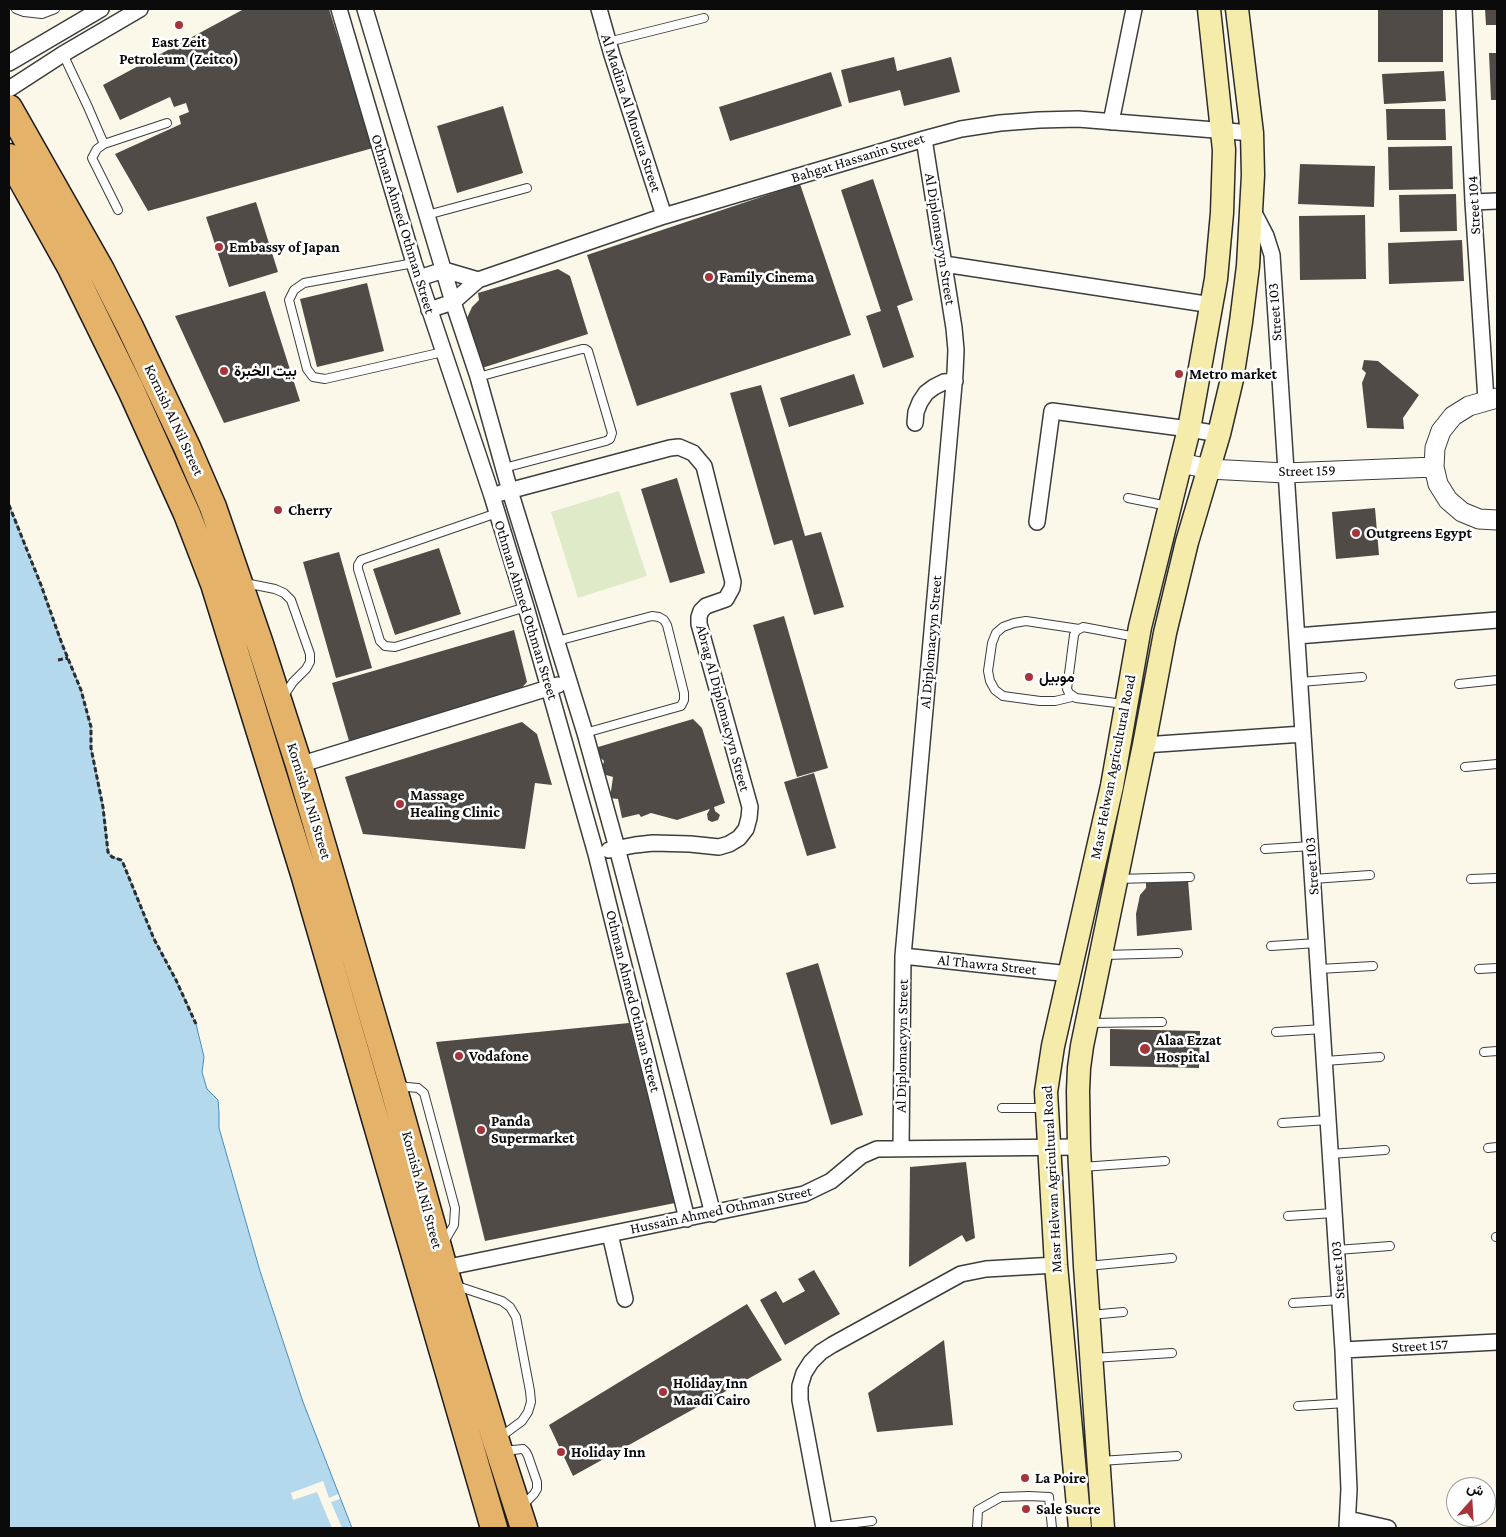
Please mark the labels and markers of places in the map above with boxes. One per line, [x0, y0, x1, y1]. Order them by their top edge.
marker: East Zeit Petroleum (Zeitco) [173, 19, 185, 31]
place label: East Zeit Petroleum (Zeitco) [119, 33, 239, 68]
place label: Embassy of Japan [229, 238, 340, 256]
marker: Embassy of Japan [213, 241, 225, 253]
place label: Family Cinema [719, 268, 814, 286]
marker: Family Cinema [703, 271, 715, 283]
place label: بيت الخبرة [234, 362, 297, 380]
marker: بيت الخبرة [218, 365, 230, 377]
place label: Metro market [1189, 365, 1277, 383]
marker: Metro market [1173, 368, 1185, 380]
place label: Cherry [288, 501, 332, 519]
marker: Cherry [272, 504, 284, 516]
place label: Outgreens Egypt [1366, 524, 1472, 542]
marker: Outgreens Egypt [1350, 527, 1362, 539]
place label: موبيل [1039, 668, 1075, 686]
marker: موبيل [1023, 671, 1035, 683]
place label: Massage Healing Clinic [410, 786, 500, 821]
marker: Massage Healing Clinic [394, 798, 406, 810]
place label: Alaa Ezzat Hospital [1156, 1031, 1222, 1066]
marker: Alaa Ezzat Hospital [1138, 1042, 1152, 1056]
place label: Vodafone [469, 1047, 529, 1065]
marker: Vodafone [453, 1050, 465, 1062]
place label: Panda Supermarket [491, 1112, 574, 1147]
marker: Panda Supermarket [475, 1124, 487, 1136]
place label: Holiday Inn Maadi Cairo [673, 1374, 750, 1409]
marker: Holiday Inn Maadi Cairo [657, 1386, 669, 1398]
place label: Holiday Inn [571, 1443, 646, 1461]
marker: Holiday Inn [555, 1446, 567, 1458]
place label: La Poire [1035, 1469, 1086, 1487]
marker: La Poire [1019, 1472, 1031, 1484]
place label: Sale Sucre [1036, 1500, 1100, 1518]
marker: Sale Sucre [1020, 1503, 1032, 1515]

